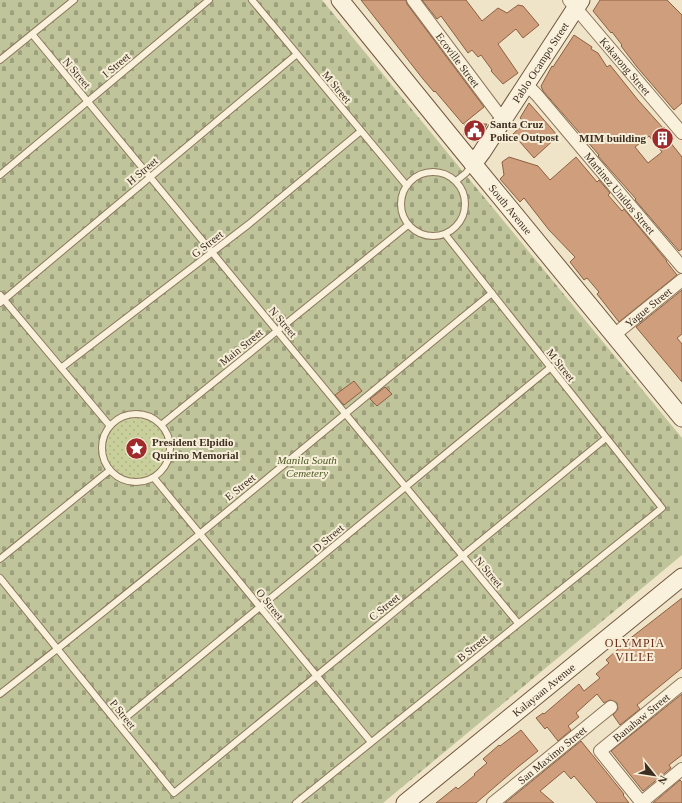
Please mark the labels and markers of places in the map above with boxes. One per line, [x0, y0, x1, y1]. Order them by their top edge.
public building icon: Santa Cruz Police Outpost [461, 117, 487, 143]
place label: Santa Cruz Police Outpost [490, 118, 559, 143]
building icon: MIM building [649, 125, 675, 151]
place label: MIM building [579, 132, 646, 144]
place icon: President Elpidio Quirino Memorial [124, 435, 150, 461]
place label: President Elpidio Quirino Memorial [152, 436, 238, 461]

